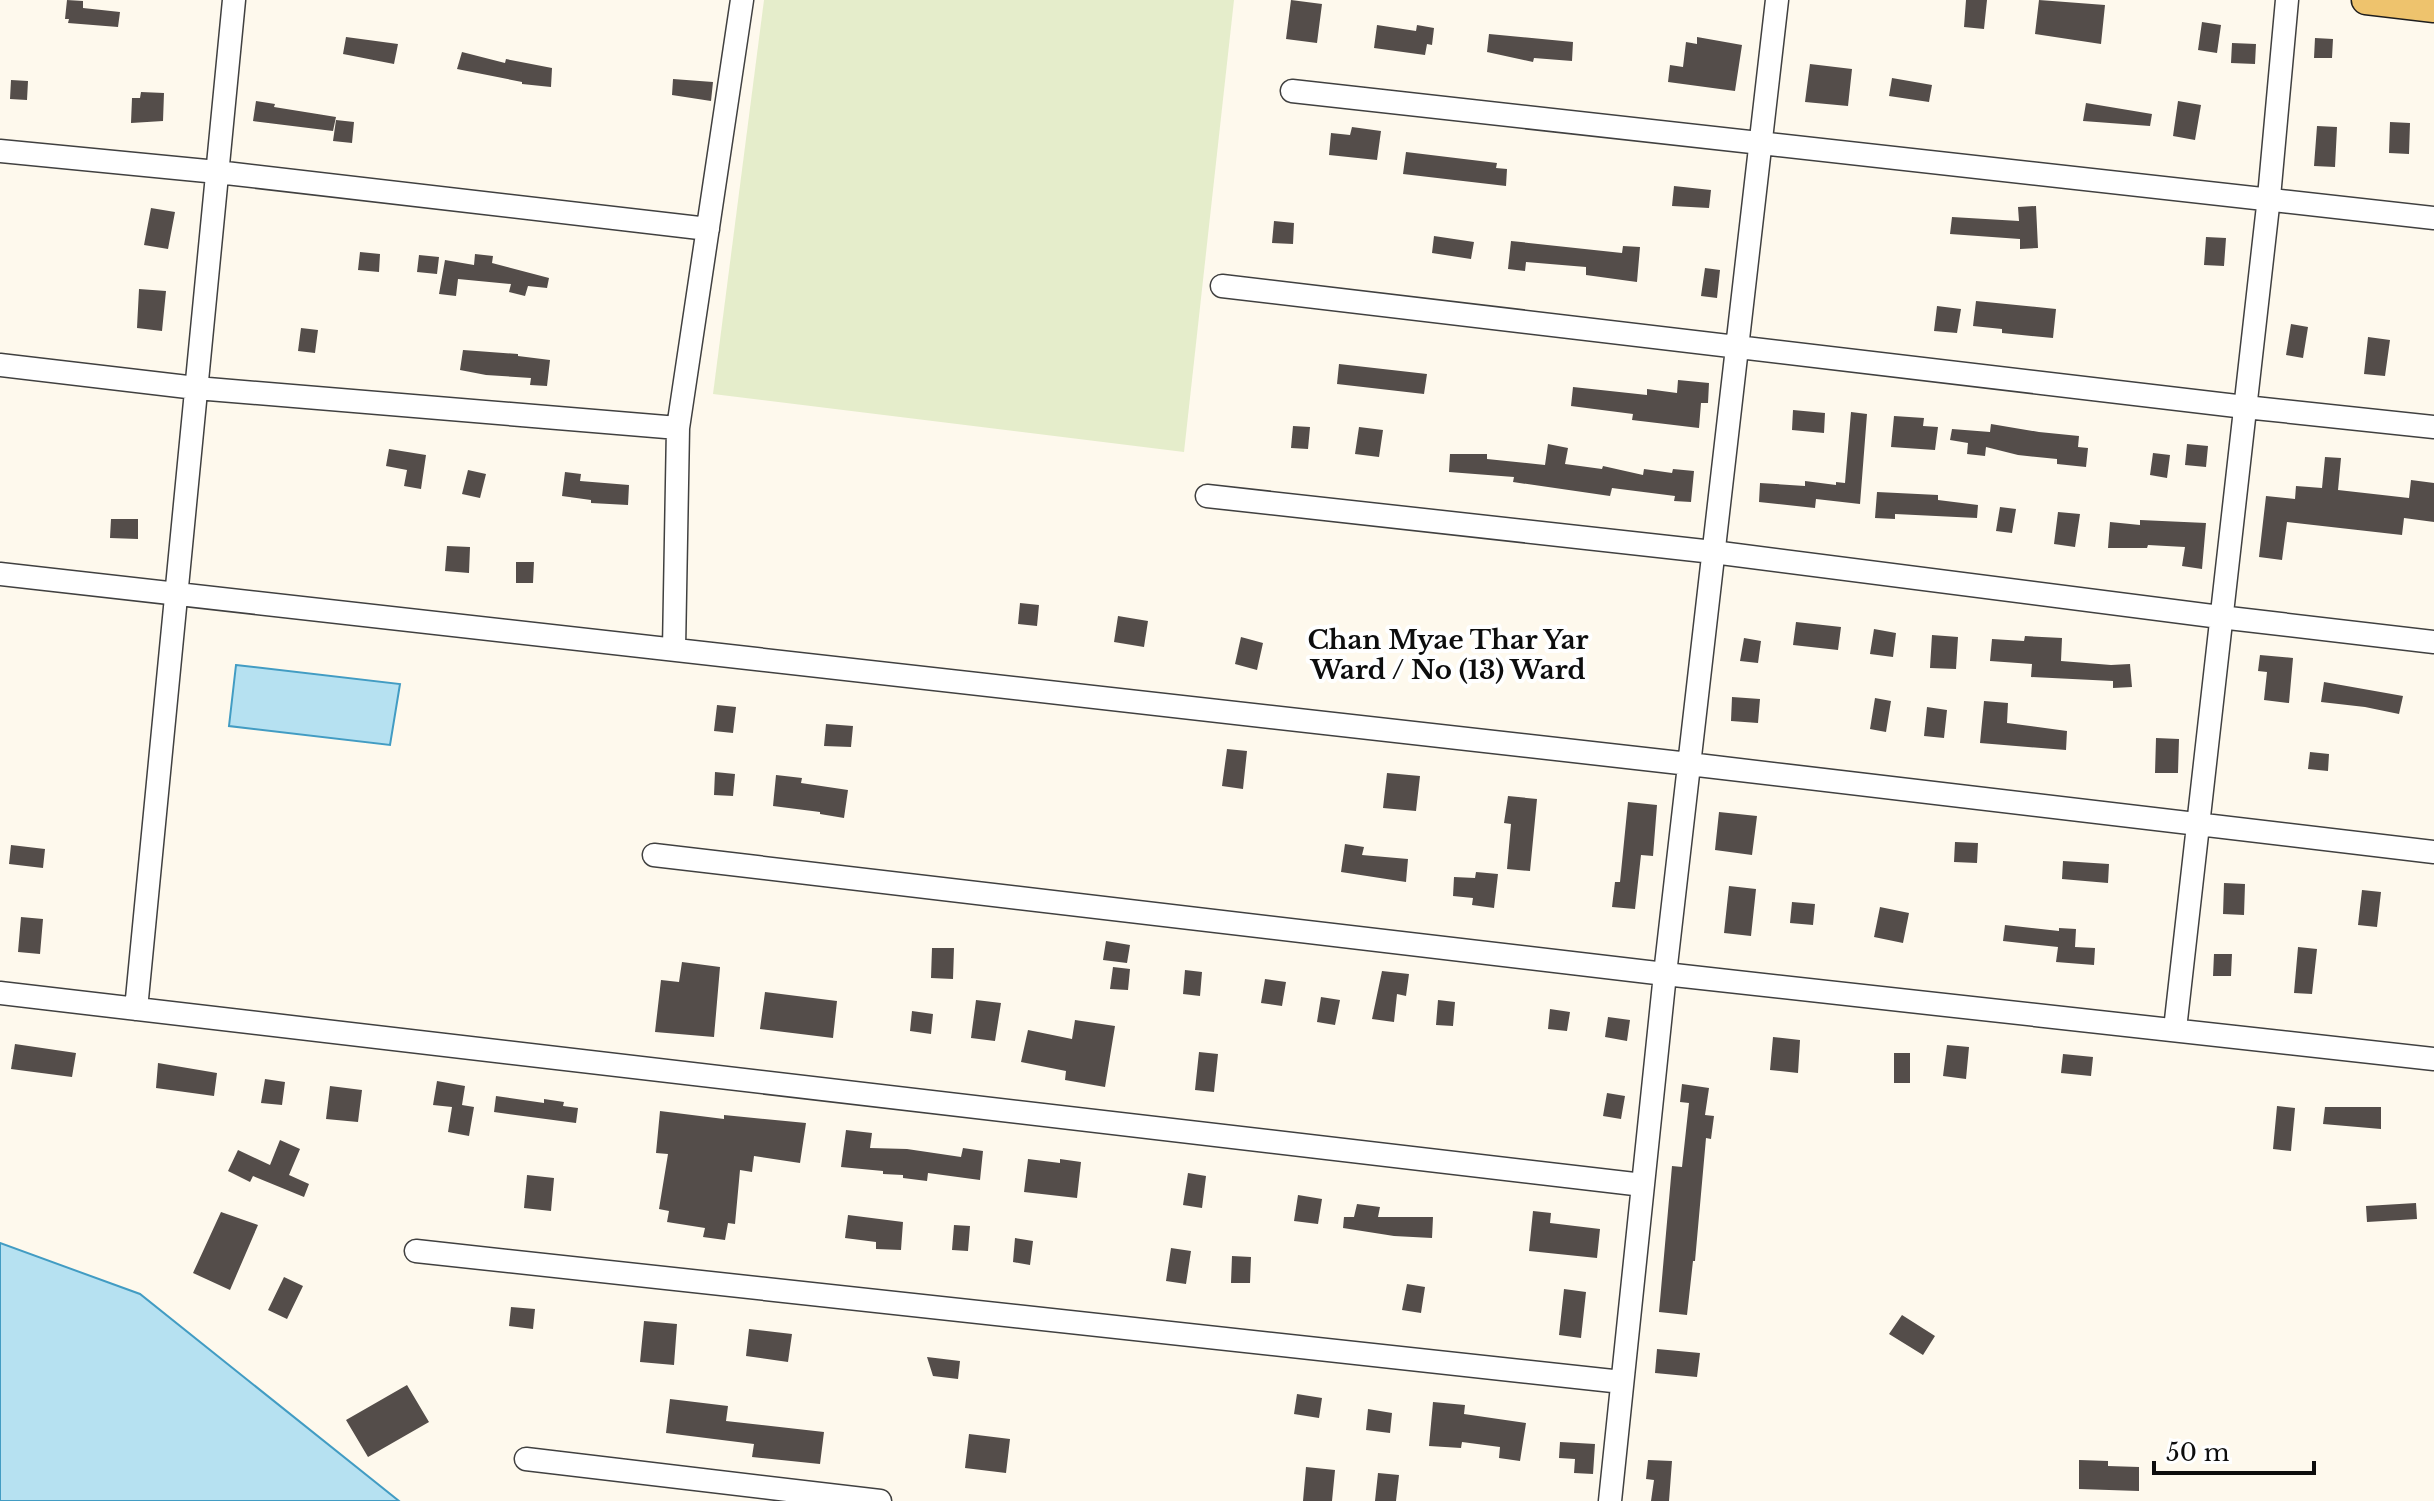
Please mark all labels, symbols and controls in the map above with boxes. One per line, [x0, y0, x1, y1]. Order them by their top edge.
district label: Chan Myae Thar Yar Ward / No (13) Ward [1307, 624, 1589, 686]
scale bar [2154, 1425, 2314, 1475]
text: 50 m [2166, 1438, 2230, 1467]

